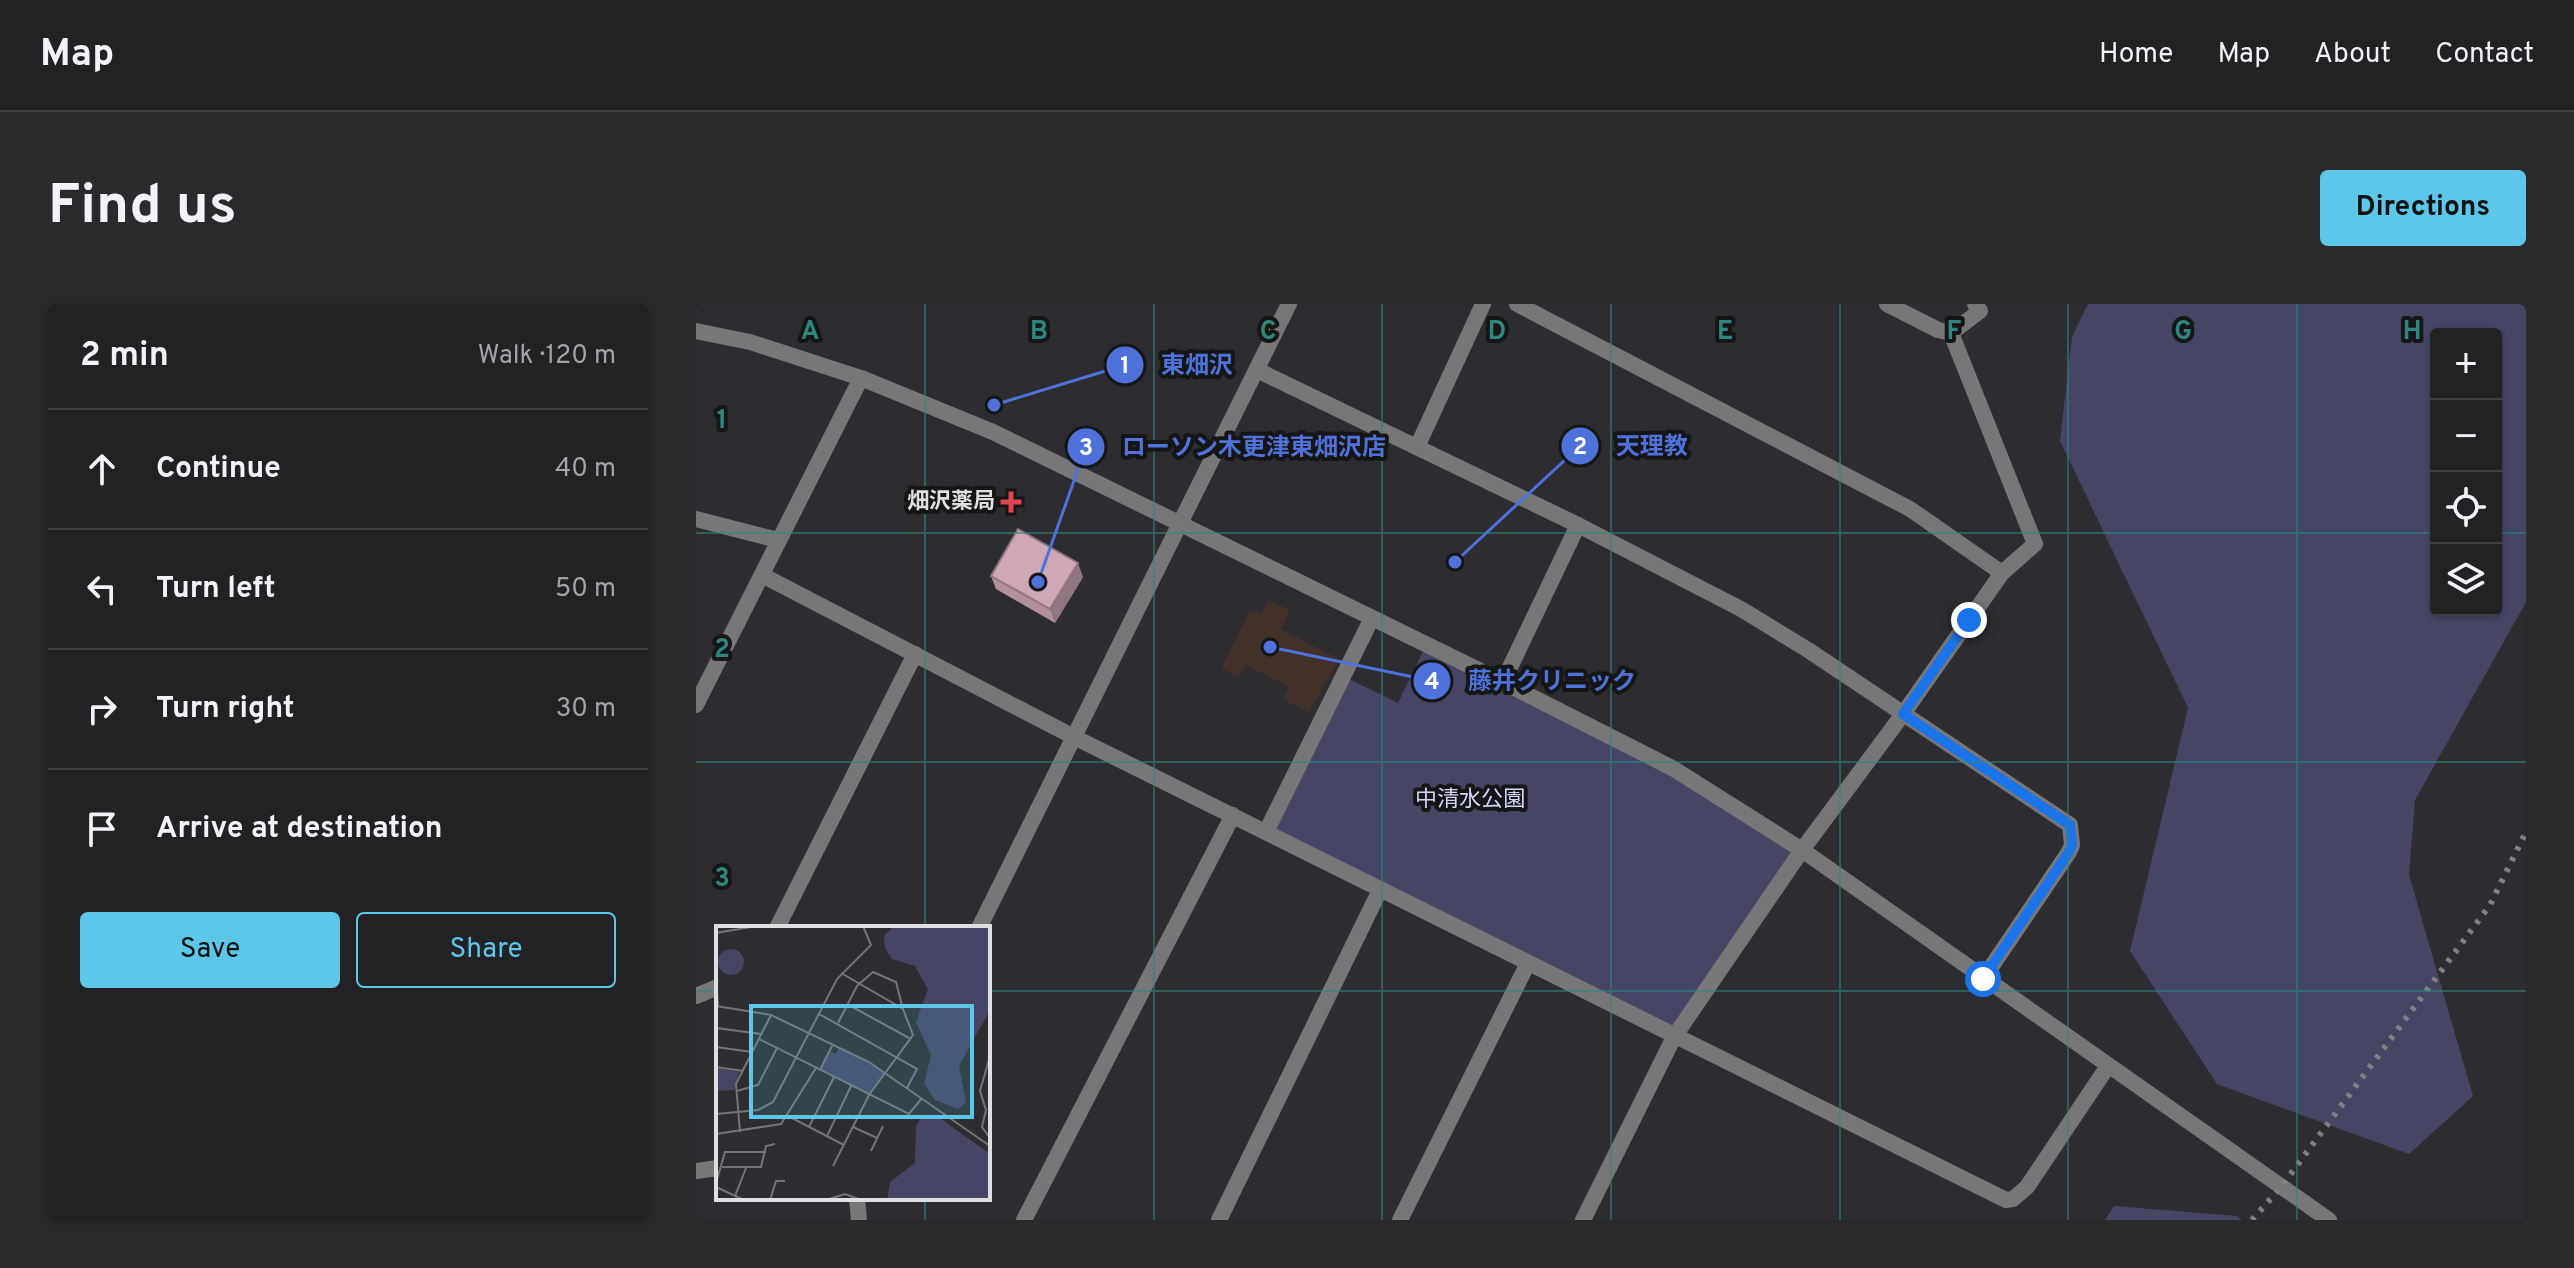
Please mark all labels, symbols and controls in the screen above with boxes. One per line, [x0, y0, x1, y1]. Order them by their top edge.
text: Map [40, 31, 114, 80]
text: Home [2099, 37, 2173, 73]
text: Map [2217, 37, 2270, 73]
text: About [2314, 37, 2391, 73]
text: Contact [2435, 37, 2534, 73]
button: Directions [2320, 170, 2526, 246]
text: Find us [48, 173, 237, 243]
text: A [801, 316, 819, 349]
text: B [1030, 316, 1048, 349]
text: C [1260, 316, 1276, 349]
text: D [1488, 316, 1506, 349]
text: E [1717, 316, 1733, 349]
text: F [1947, 316, 1962, 349]
text: G [2174, 316, 2192, 349]
text: H [2403, 316, 2421, 349]
map controls [2430, 328, 2502, 616]
button: + [2430, 328, 2502, 400]
text: 2 min [80, 335, 169, 378]
text: Walk · 120 m [478, 340, 616, 373]
callout: 東畑沢 [1105, 341, 1249, 389]
text: 1 [1120, 352, 1130, 382]
text: 東畑沢 [1161, 352, 1233, 382]
button: − [2430, 400, 2502, 472]
text: 1 [717, 405, 727, 438]
callout: 天理教 [1560, 422, 1704, 470]
callout: ローソン木更津東畑沢店 [1066, 423, 1402, 471]
text: 2 [1573, 433, 1587, 463]
text: 天理教 [1616, 433, 1688, 463]
text: 3 [1079, 434, 1093, 464]
text: ローソン木更津東畑沢店 [1122, 434, 1386, 464]
icon: ahead [80, 447, 124, 491]
text: Continue [156, 451, 281, 488]
text: 40 m [555, 453, 616, 486]
button: locate [2430, 472, 2502, 544]
place label: 畑沢薬局 [907, 489, 995, 516]
marker: 畑沢薬局 [1002, 493, 1020, 511]
button: layers [2430, 544, 2502, 616]
icon: left [80, 567, 124, 611]
text: Turn left [156, 571, 276, 608]
text: 50 m [555, 573, 616, 606]
route end [1951, 602, 1987, 638]
text: 2 [714, 634, 730, 667]
callout: 藤井クリニック [1412, 657, 1652, 705]
text: 4 [1424, 668, 1440, 698]
text: 藤井クリニック [1468, 668, 1636, 698]
icon: right [80, 687, 124, 731]
text: Turn right [156, 691, 294, 728]
text: 30 m [556, 693, 616, 726]
park label: 中清水公園 [1415, 787, 1525, 814]
icon: arrive [80, 807, 124, 851]
text: Arrive at destination [156, 811, 442, 848]
text: 3 [714, 863, 730, 896]
button: Save [80, 912, 340, 988]
button: Share [356, 912, 616, 988]
inset map [716, 926, 990, 1200]
route start [1965, 961, 2001, 997]

